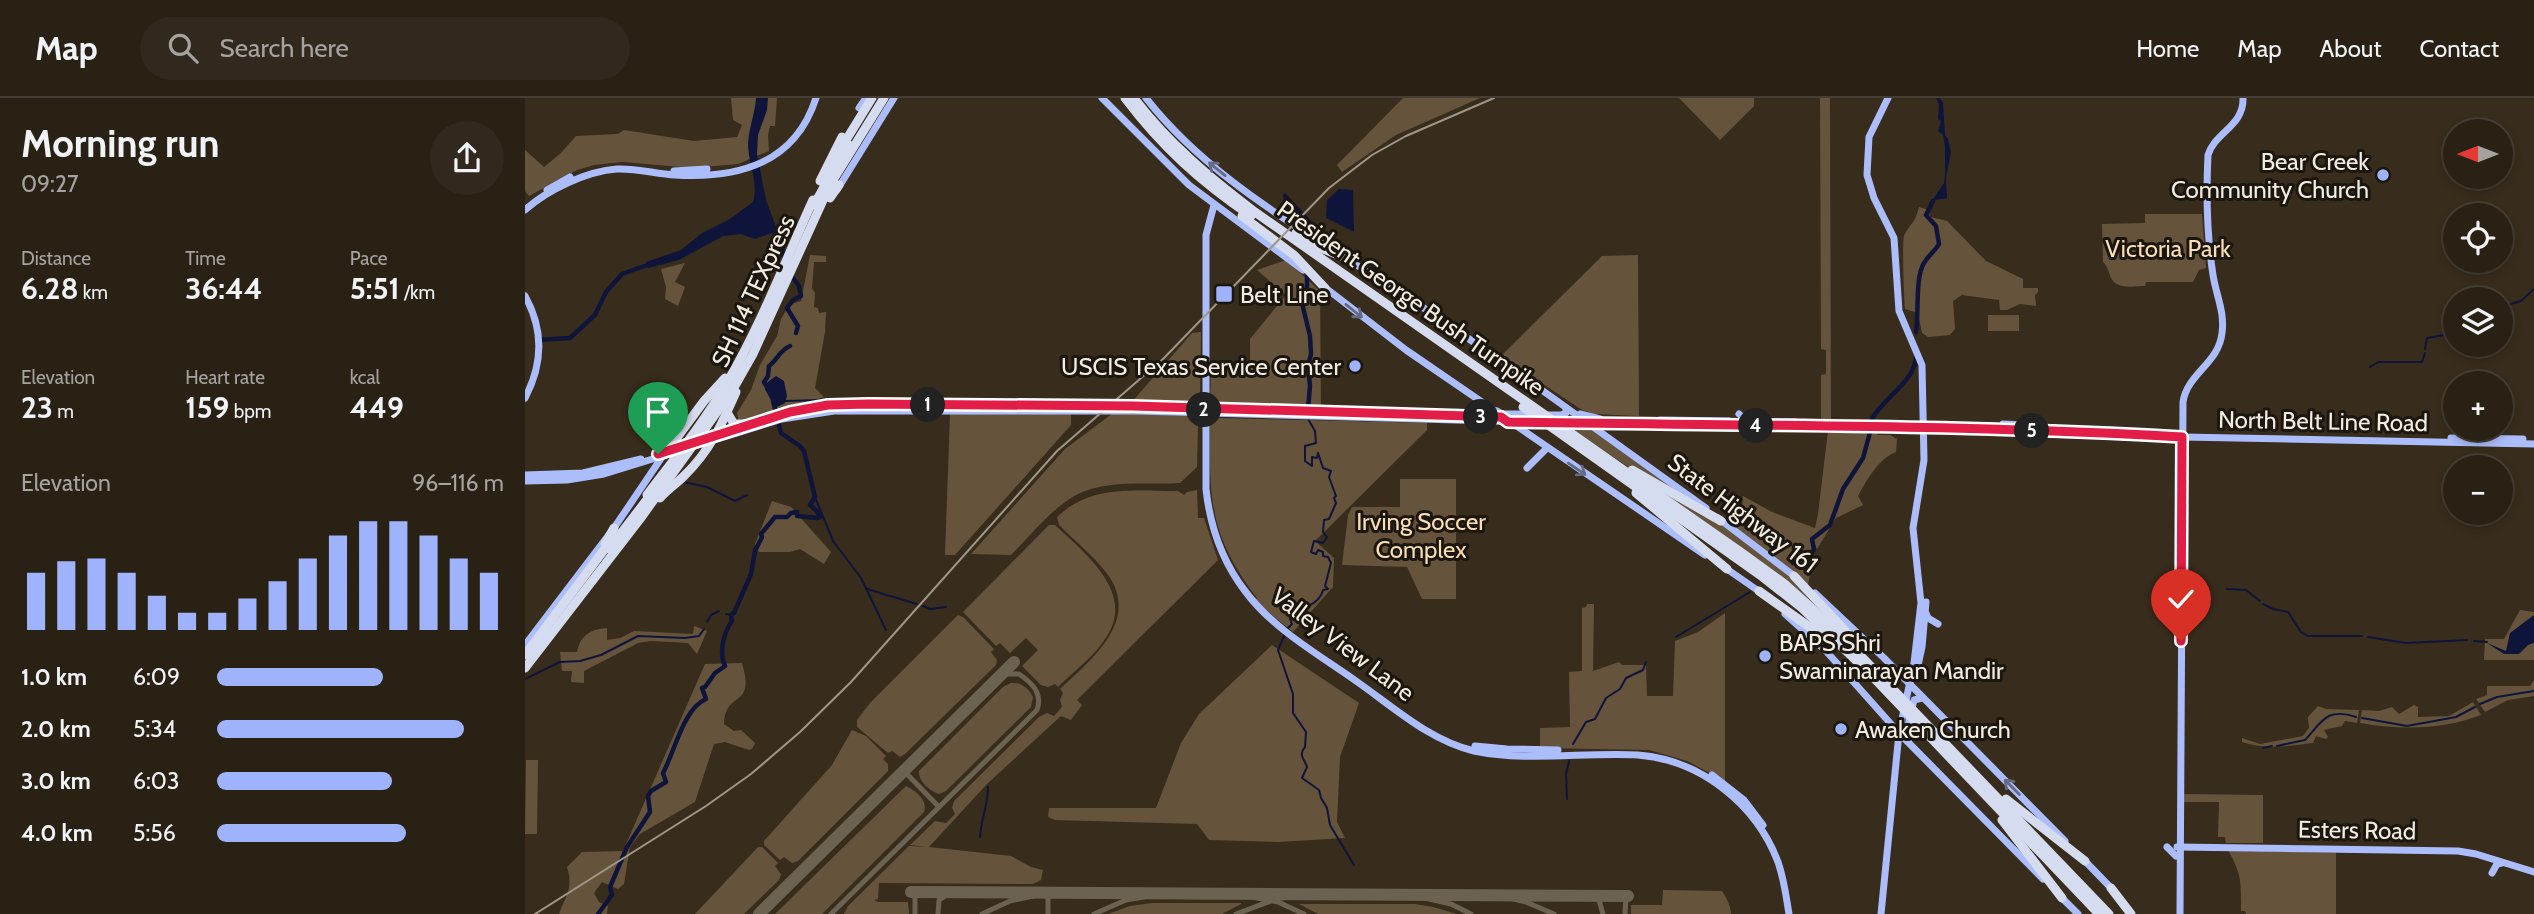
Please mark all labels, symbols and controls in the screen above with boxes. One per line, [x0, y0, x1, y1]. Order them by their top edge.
search box [140, 17, 630, 80]
text: Map [35, 28, 98, 68]
icon: search [164, 29, 202, 67]
text: Search here [220, 32, 349, 64]
text: Home [2136, 34, 2199, 63]
text: Map [2237, 34, 2282, 63]
text: About [2320, 34, 2382, 63]
text: Contact [2420, 34, 2499, 63]
north arrow [2443, 119, 2513, 189]
map controls [2443, 119, 2513, 525]
text: Morning run [21, 120, 220, 167]
button: share [430, 121, 504, 195]
place label: Bear Creek Community Church [2171, 147, 2369, 204]
one-way arrow [1209, 162, 1227, 177]
marker: Bear Creek Community Church [2375, 167, 2391, 183]
text: 09:27 [21, 170, 79, 198]
street label: President George Bush Turnpike [1272, 195, 1550, 401]
button: locate [2443, 203, 2513, 273]
street label: SH 114 TEXpress [705, 210, 801, 372]
park label: Victoria Park [2105, 234, 2231, 263]
text: Distance [21, 247, 91, 270]
text: Time [185, 247, 226, 270]
text: Pace [350, 247, 388, 270]
text: 6.28 [21, 270, 79, 307]
text: 36:44 [185, 270, 262, 307]
text: 5:51 [350, 270, 400, 307]
place label: Belt Line [1240, 280, 1328, 309]
text: km [79, 281, 108, 304]
text: /km [400, 281, 435, 304]
marker: Belt Line [1214, 284, 1234, 304]
button: layers [2443, 287, 2513, 357]
one-way arrow [1344, 304, 1362, 319]
place label: USCIS Texas Service Center [1061, 352, 1341, 381]
marker: USCIS Texas Service Center [1347, 358, 1363, 374]
text: Elevation [21, 366, 95, 389]
text: Heart rate [185, 366, 265, 389]
text: kcal [350, 366, 380, 389]
button: + [2443, 371, 2513, 441]
pin [628, 382, 688, 454]
pin: 1 [911, 388, 945, 422]
text: 23 [21, 389, 53, 426]
text: 159 [185, 389, 229, 426]
text: 449 [350, 389, 404, 426]
pin: 2 [1187, 392, 1221, 428]
icon: arrive [639, 393, 677, 431]
text: 1 [924, 393, 931, 416]
text: 2 [1198, 398, 1209, 421]
text: m [53, 400, 74, 423]
text: bpm [229, 400, 271, 423]
pin: 3 [1464, 400, 1499, 434]
text: 3 [1475, 405, 1486, 428]
street label: North Belt Line Road [2218, 405, 2428, 437]
pin: 4 [1739, 408, 1773, 444]
text: 4 [1750, 414, 1761, 437]
pin: 5 [2015, 414, 2049, 448]
text: 5 [2026, 419, 2037, 442]
street label: State Highway 161 [1662, 447, 1824, 579]
button: − [2443, 455, 2513, 525]
one-way arrow [1567, 462, 1586, 476]
text: Elevation [21, 469, 111, 497]
text: 96–116 m [412, 469, 504, 497]
park label: Irving Soccer Complex [1356, 507, 1486, 564]
pin [2151, 569, 2211, 641]
icon: check [2162, 580, 2200, 618]
street label: Valley View Lane [1266, 581, 1420, 707]
place label: BAPS Shri Swaminarayan Mandir [1779, 628, 2004, 685]
marker: BAPS Shri Swaminarayan Mandir [1757, 648, 1773, 664]
text: 1.0 km [21, 663, 87, 691]
text: 6:09 [133, 663, 180, 691]
text: 2.0 km [21, 715, 91, 743]
text: 5:34 [133, 715, 176, 743]
place label: Awaken Church [1855, 715, 2011, 744]
marker: Awaken Church [1833, 721, 1849, 737]
text: 3.0 km [21, 767, 91, 795]
text: 6:03 [133, 767, 179, 795]
one-way arrow [2003, 779, 2020, 796]
street label: Esters Road [2298, 814, 2416, 846]
text: 4.0 km [21, 819, 93, 847]
text: 5:56 [133, 819, 176, 847]

